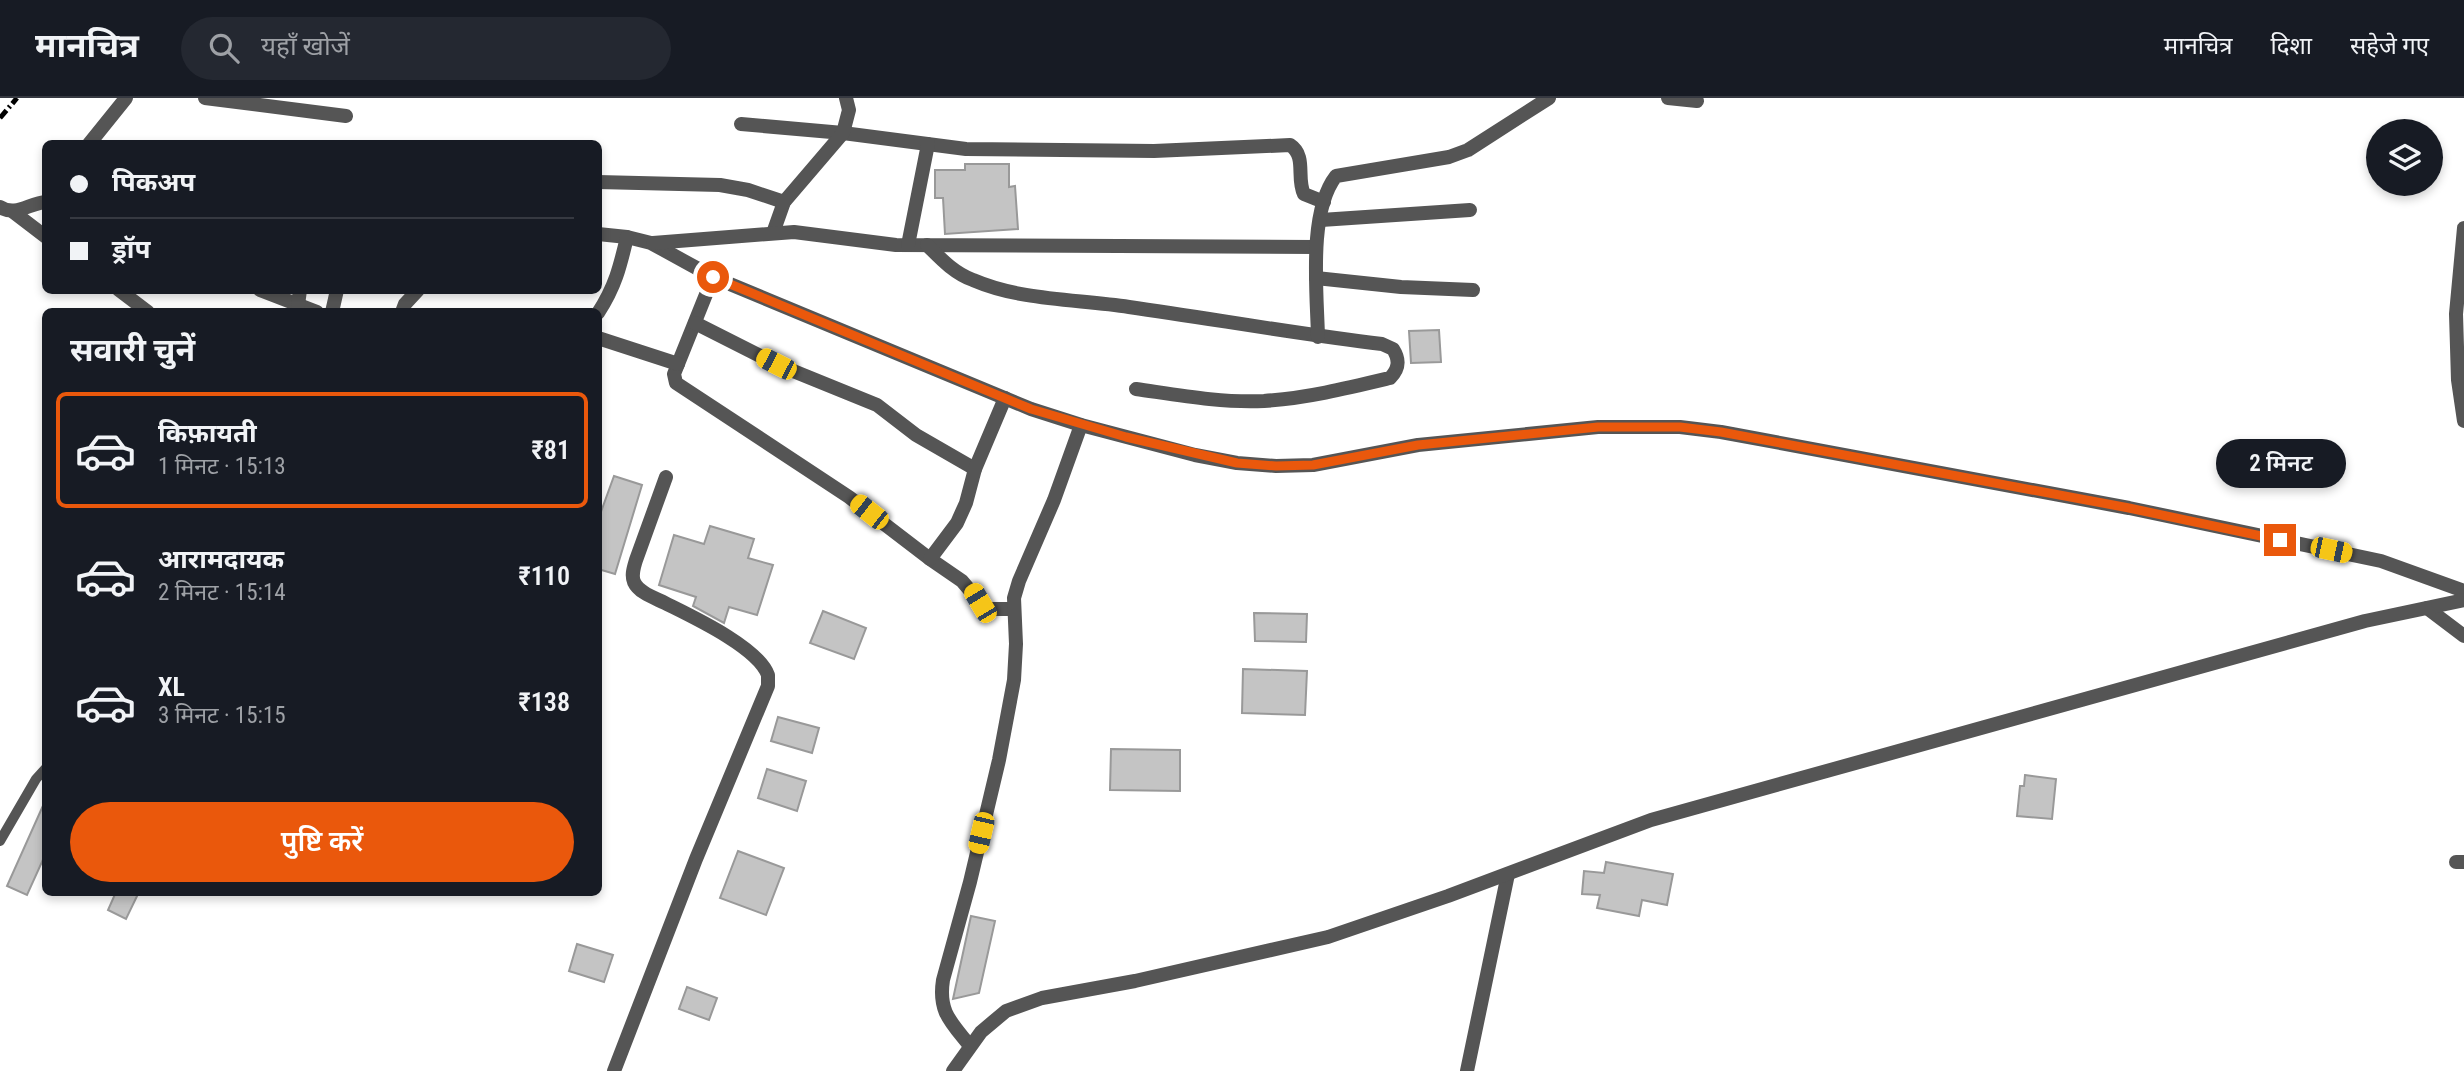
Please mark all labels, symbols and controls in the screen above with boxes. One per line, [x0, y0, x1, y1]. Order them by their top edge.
search box [181, 17, 671, 80]
text: मानचित्र [35, 26, 139, 65]
icon: search [205, 29, 243, 67]
text: यहाँ खोजें [261, 31, 350, 61]
text: मानचित्र [2164, 32, 2232, 60]
text: दिशा [2270, 32, 2312, 60]
text: सहेजे गए [2350, 32, 2429, 60]
map controls [2366, 119, 2443, 196]
button: layers [2366, 119, 2443, 196]
text: पिकअप [112, 167, 195, 197]
text: ड्रॉप [112, 234, 150, 264]
route start [697, 261, 729, 293]
text: सवारी चुनें [70, 331, 195, 369]
car [753, 345, 800, 383]
text: किफ़ायती [158, 418, 257, 448]
icon: car [74, 419, 137, 482]
text: ₹81 [532, 435, 570, 465]
callout: 2 मिनट [2215, 438, 2345, 488]
text: 2 मिनट [2249, 450, 2313, 477]
text: 1 मिनट · 15:13 [158, 453, 286, 480]
car [846, 491, 893, 533]
route end [2264, 524, 2296, 556]
car [2309, 535, 2354, 565]
text: आरामदायक [158, 544, 284, 574]
icon: car [74, 545, 137, 608]
text: ₹110 [519, 561, 570, 591]
text: 2 मिनट · 15:14 [158, 579, 286, 606]
car [961, 580, 1000, 626]
icon: car [74, 671, 137, 734]
text: XL [158, 672, 185, 702]
text: ₹138 [519, 687, 570, 717]
text: 3 मिनट · 15:15 [158, 702, 286, 729]
button: पुष्टि करें [70, 802, 574, 882]
car [967, 810, 996, 856]

